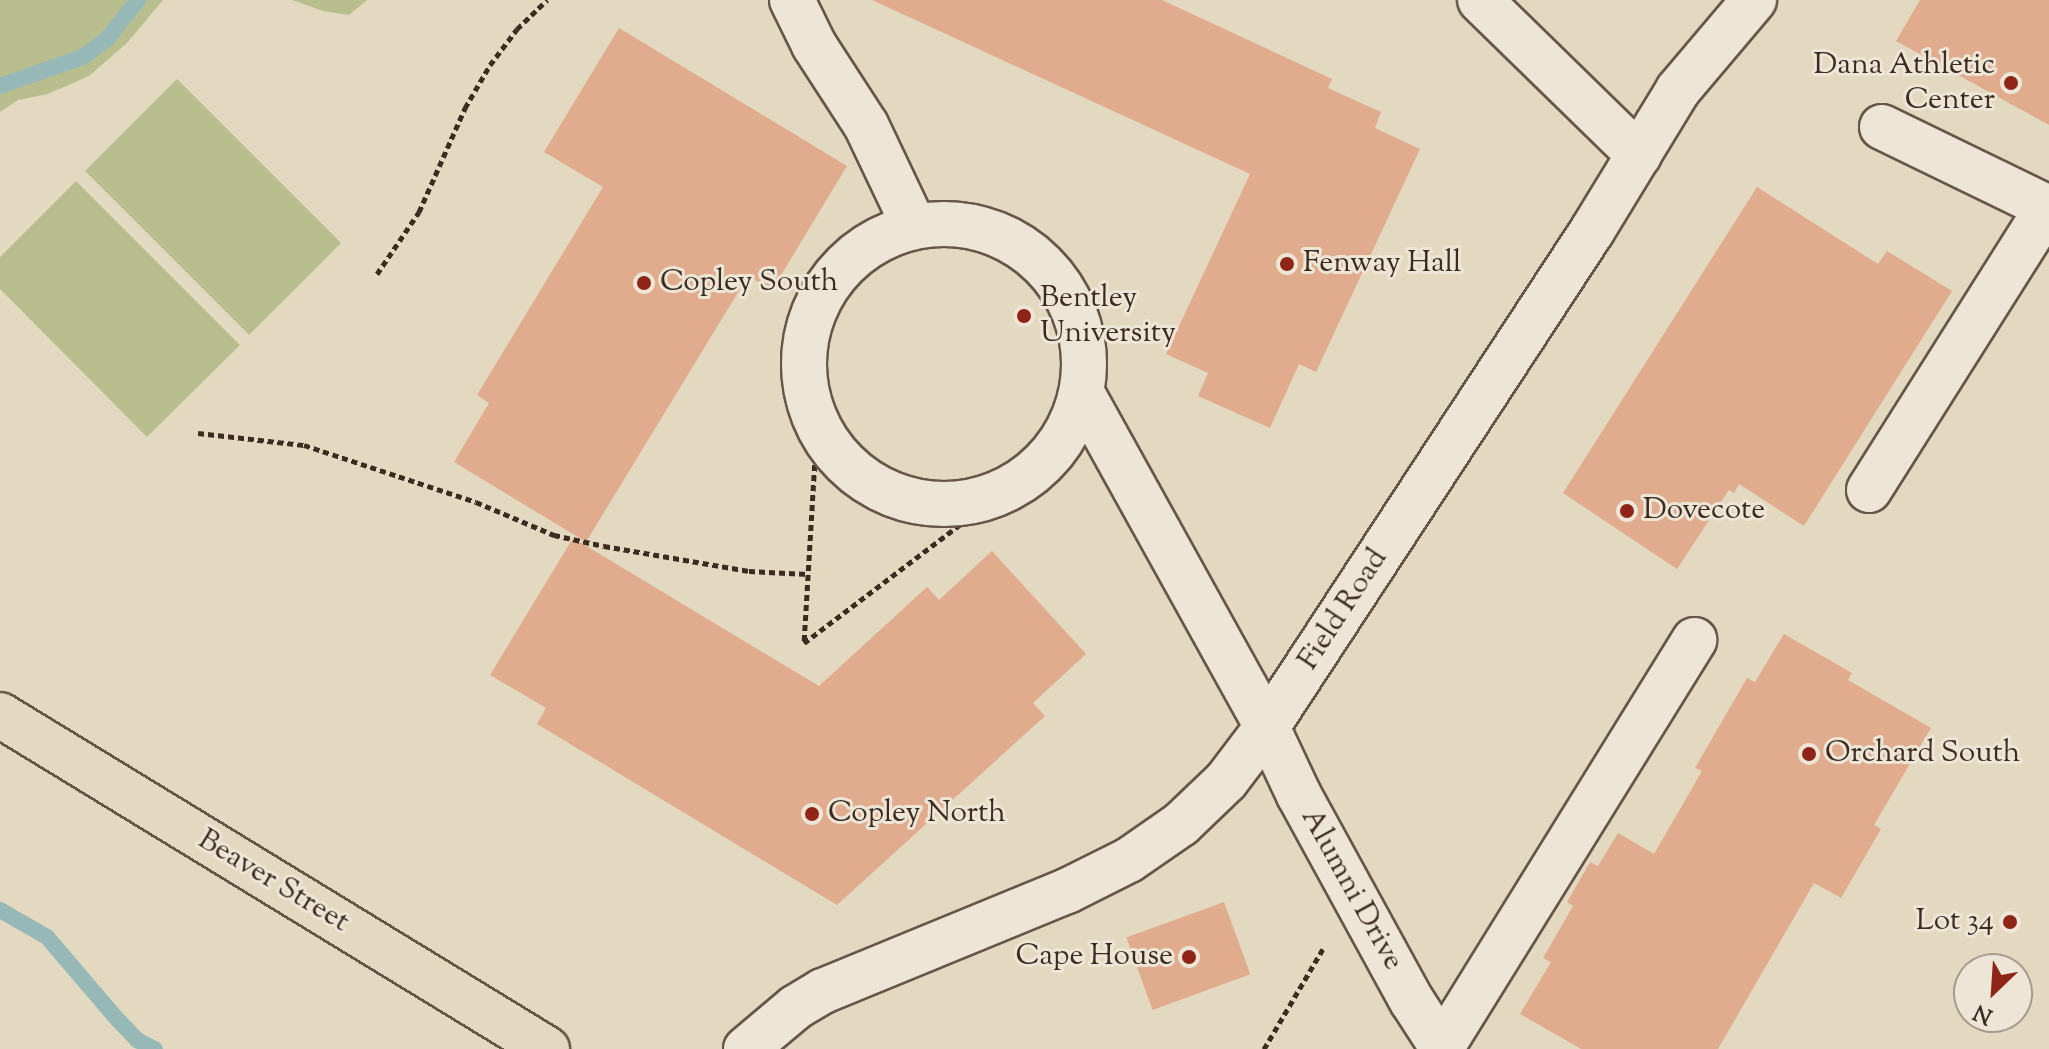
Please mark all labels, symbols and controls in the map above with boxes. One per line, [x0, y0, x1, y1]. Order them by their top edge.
place label: Dana Athletic Center [1813, 48, 1995, 118]
marker: Dana Athletic Center [2002, 74, 2020, 92]
place label: Fenway Hall [1303, 246, 1461, 282]
marker: Fenway Hall [1278, 255, 1296, 273]
place label: Copley South [660, 265, 838, 301]
marker: Copley South [635, 274, 653, 292]
place label: Bentley University [1040, 281, 1176, 352]
marker: Bentley University [1015, 307, 1033, 325]
place label: Dovecote [1643, 493, 1765, 529]
marker: Dovecote [1618, 502, 1636, 520]
street label: Field Road [1292, 543, 1396, 677]
place label: Orchard South [1825, 736, 2020, 772]
marker: Orchard South [1800, 745, 1818, 763]
place label: Copley North [828, 796, 1006, 832]
street label: Alumni Drive [1292, 803, 1410, 977]
marker: Copley North [803, 805, 821, 823]
street label: Beaver Street [191, 823, 355, 941]
place label: Lot 34 [1916, 904, 1994, 940]
marker: Lot 34 [2001, 913, 2019, 931]
place label: Cape House [1016, 939, 1173, 975]
marker: Cape House [1180, 948, 1198, 966]
north arrow [1953, 953, 2033, 1033]
text: N [1969, 995, 1998, 1031]

